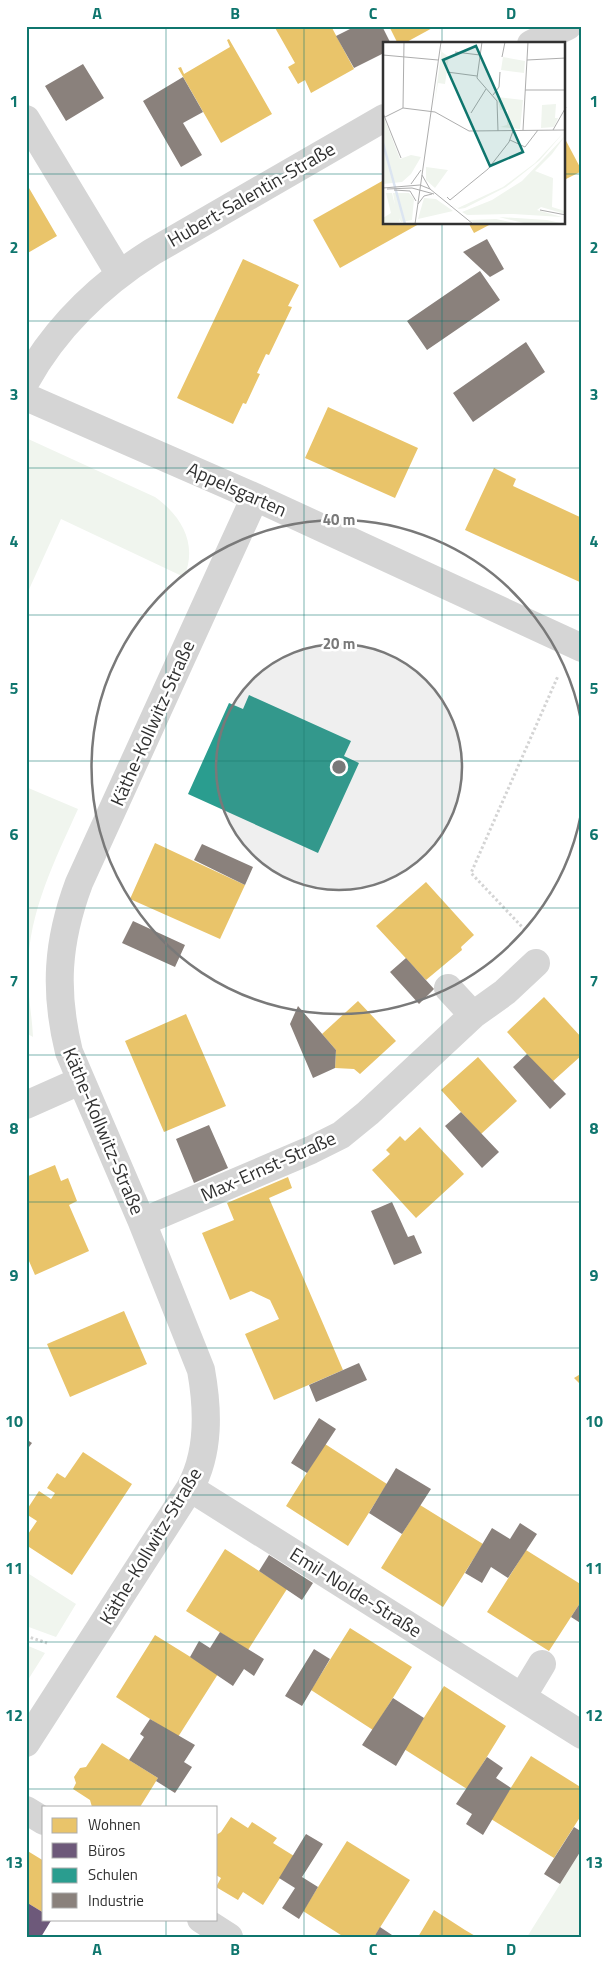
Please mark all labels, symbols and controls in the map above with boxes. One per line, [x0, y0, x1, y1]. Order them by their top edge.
text: A [92, 1, 102, 25]
text: B [230, 1, 240, 25]
text: C [369, 1, 378, 25]
text: D [506, 1, 516, 25]
inset map [383, 42, 566, 225]
text: 1 [10, 89, 18, 113]
text: 1 [590, 89, 598, 113]
street label: Hubert-Salentin-Straße [162, 134, 340, 253]
text: 2 [10, 235, 18, 259]
text: 2 [590, 235, 598, 259]
text: 3 [10, 382, 18, 406]
text: 3 [590, 382, 598, 406]
street label: Appelsgarten [183, 454, 292, 523]
text: 40 m [323, 508, 355, 531]
text: 4 [10, 529, 19, 553]
text: 4 [590, 529, 599, 553]
text: 20 m [323, 632, 355, 655]
street label: Käthe-Kollwitz-Straße [102, 635, 201, 810]
text: 5 [10, 676, 19, 700]
text: 5 [590, 676, 599, 700]
centre of rings [330, 758, 348, 776]
text: 6 [10, 822, 19, 846]
text: 6 [590, 822, 599, 846]
text: 7 [10, 969, 18, 993]
text: 7 [590, 969, 598, 993]
street label: Käthe-Kollwitz-Straße [56, 1043, 153, 1219]
text: 8 [10, 1116, 19, 1140]
text: 8 [590, 1116, 599, 1140]
street label: Max-Ernst-Straße [196, 1123, 340, 1208]
text: 9 [10, 1263, 19, 1287]
text: 9 [590, 1263, 599, 1287]
text: 10 [5, 1409, 23, 1433]
text: 10 [585, 1409, 603, 1433]
street label: Käthe-Kollwitz-Straße [91, 1462, 208, 1630]
street label: Emil-Nolde-Straße [284, 1539, 428, 1644]
text: 11 [5, 1556, 23, 1580]
text: 11 [585, 1556, 603, 1580]
text: 12 [5, 1703, 23, 1727]
text: 12 [585, 1703, 603, 1727]
legend [42, 1806, 218, 1920]
text: Wohnen [88, 1813, 141, 1836]
text: Büros [88, 1839, 125, 1862]
text: 13 [5, 1850, 23, 1874]
text: 13 [585, 1850, 603, 1874]
text: Schulen [88, 1863, 138, 1886]
text: Industrie [88, 1889, 144, 1912]
text: A [92, 1937, 102, 1961]
text: B [230, 1937, 240, 1961]
text: C [369, 1937, 378, 1961]
text: D [506, 1937, 516, 1961]

